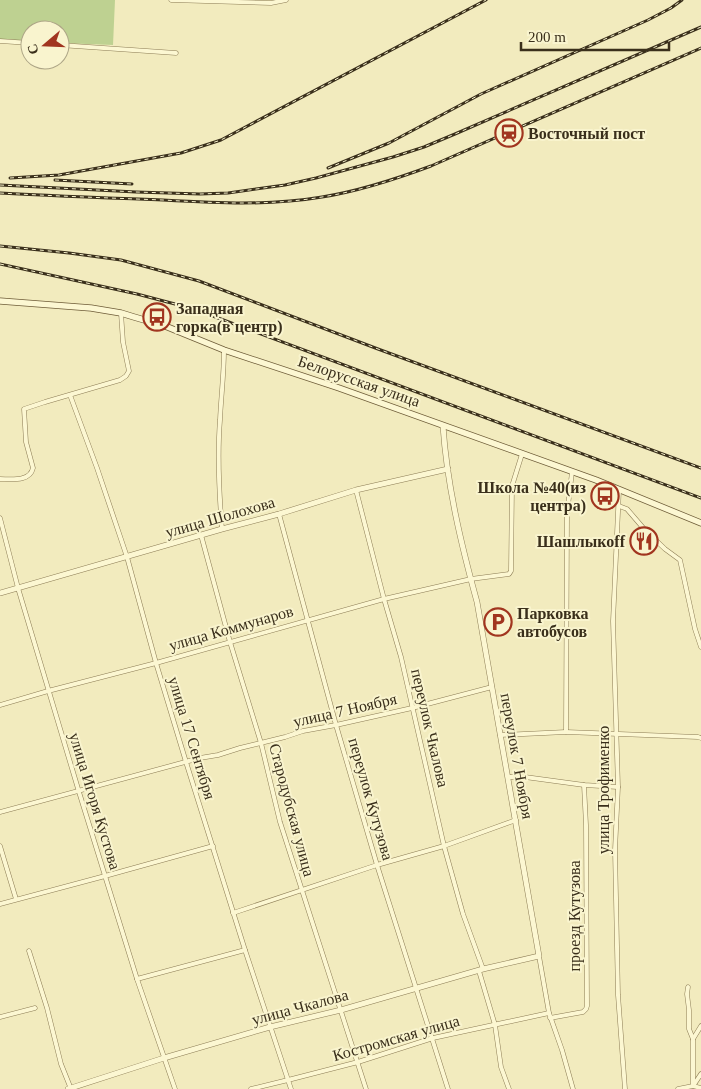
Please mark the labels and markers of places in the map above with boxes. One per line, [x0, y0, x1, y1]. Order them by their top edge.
station icon: Восточный пост [494, 118, 524, 148]
place label: Восточный пост [528, 125, 645, 142]
place label: Западная горка(в центр) [176, 300, 283, 336]
bus stop icon: Западная горка(в центр) [142, 302, 172, 332]
place label: Школа №40(из центра) [478, 479, 587, 515]
bus stop icon: Школа №40(из центра) [590, 481, 620, 511]
restaurant icon: Шашлыкоff [629, 526, 659, 556]
place label: Шашлыкоff [537, 533, 626, 550]
place label: Парковка автобусов [517, 605, 589, 641]
parking icon: Парковка автобусов [483, 607, 513, 637]

